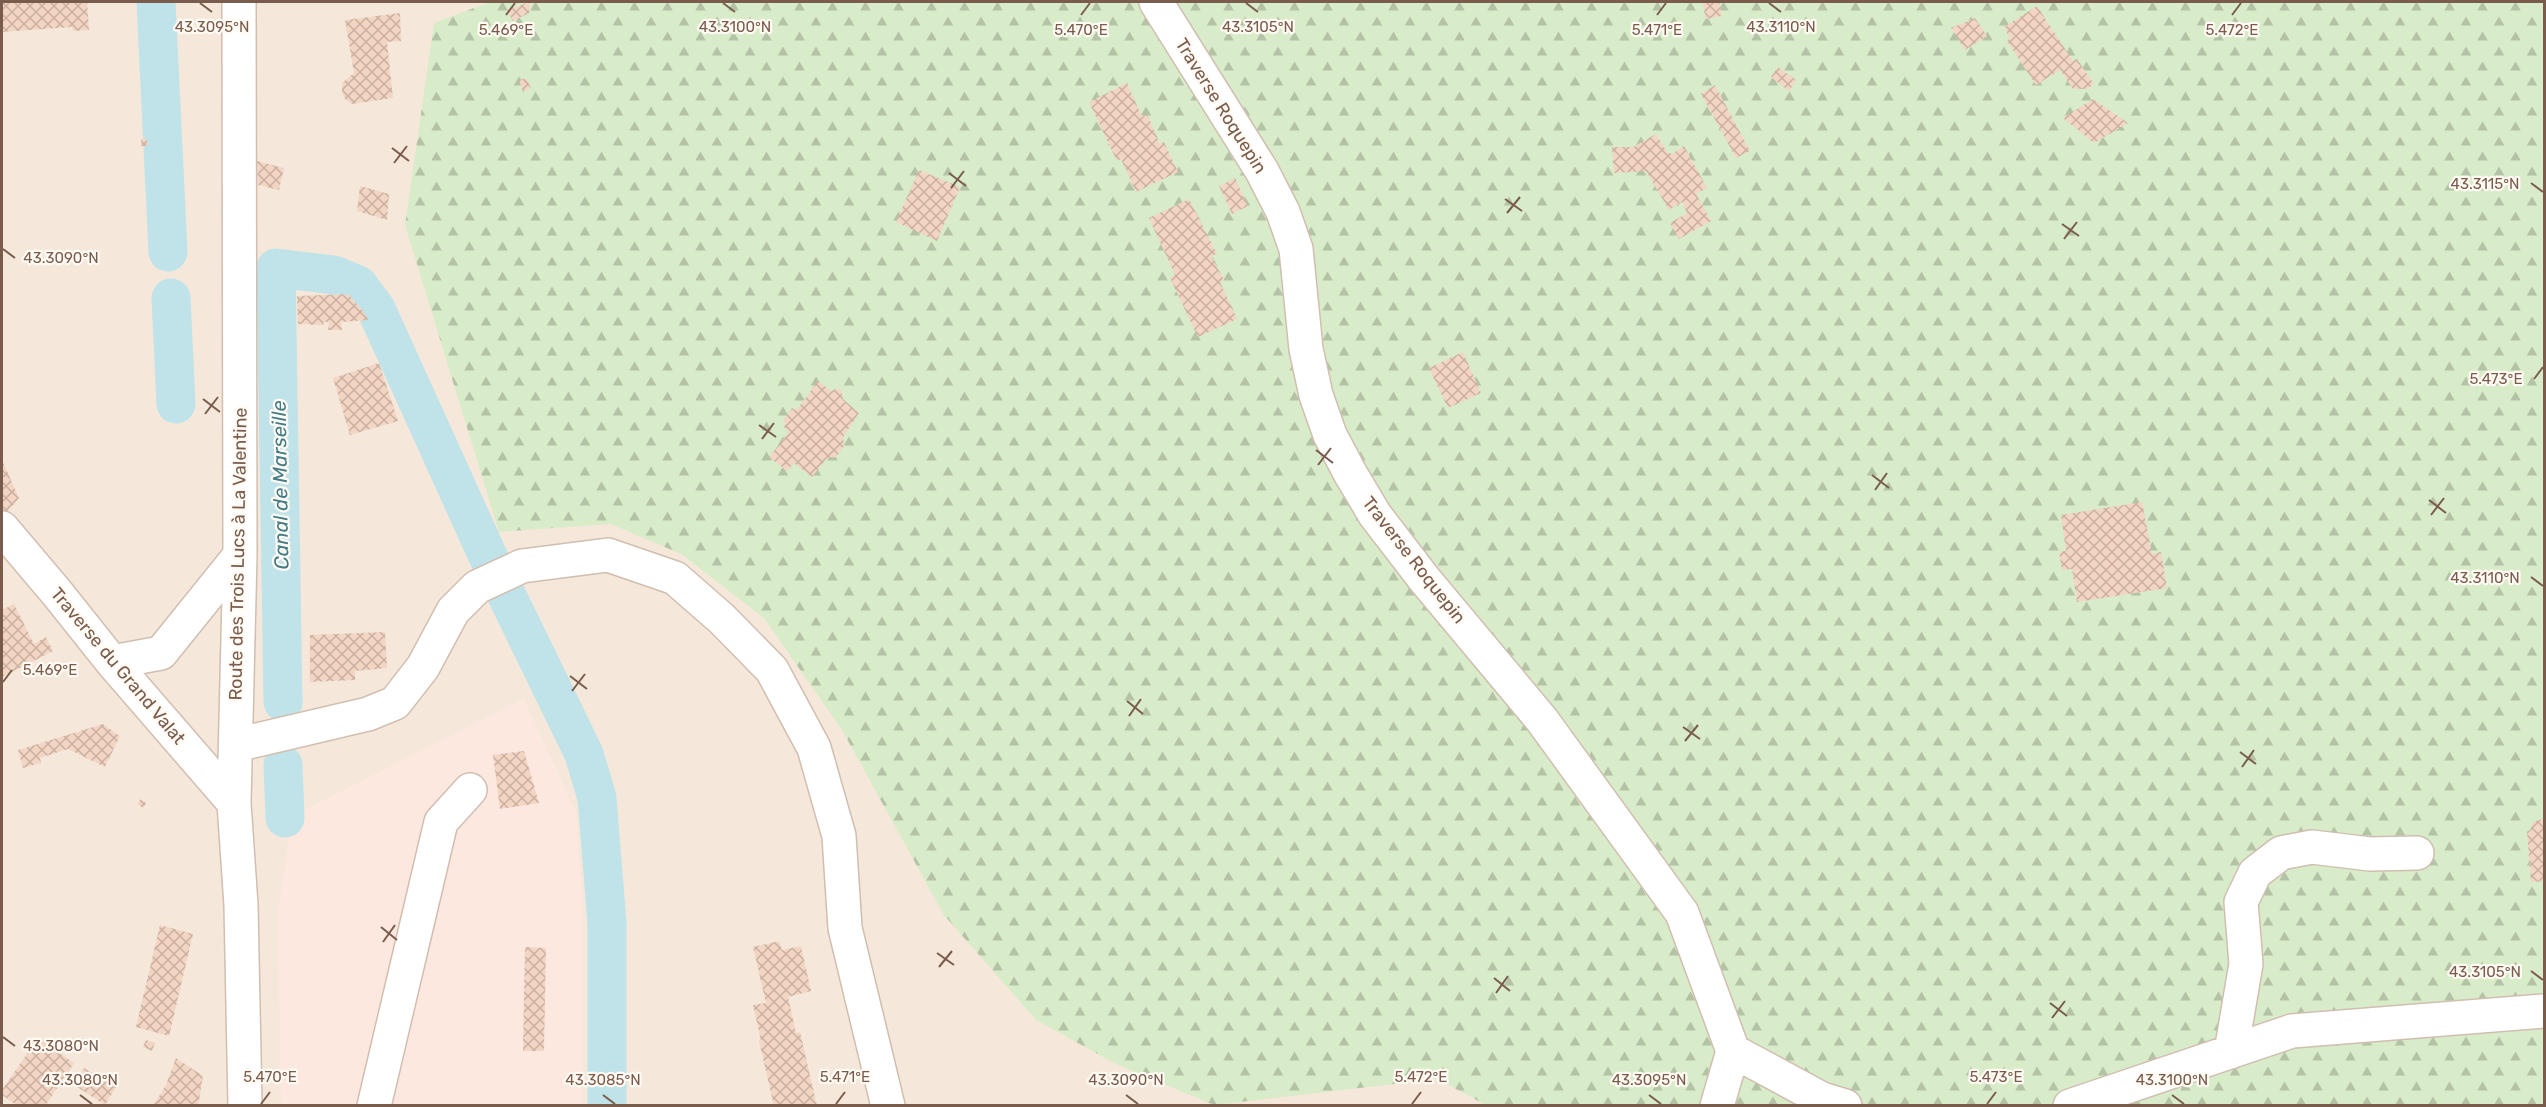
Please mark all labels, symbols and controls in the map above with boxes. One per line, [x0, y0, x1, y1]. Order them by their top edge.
text: 43.3095°N [175, 18, 249, 36]
text: 43.3100°N [699, 18, 771, 36]
text: 43.3105°N [1222, 18, 1294, 36]
text: 43.3110°N [1746, 18, 1816, 36]
text: 5.469°E [479, 21, 533, 39]
text: 5.470°E [1054, 21, 1108, 39]
text: 5.471°E [1632, 21, 1682, 39]
text: 5.472°E [2206, 21, 2258, 39]
street label: Traverse Roquepin [1171, 34, 1271, 178]
text: 43.3115°N [2451, 175, 2519, 193]
text: 43.3090°N [23, 249, 99, 267]
text: 5.473°E [2470, 370, 2523, 388]
water label: Canal de Marseille [267, 400, 293, 570]
street label: Route des Trois Lucs à La Valentine [224, 407, 252, 701]
street label: Traverse Roquepin [1358, 492, 1470, 628]
text: 43.3110°N [2450, 569, 2520, 587]
street label: Traverse du Grand Valat [46, 583, 190, 749]
text: 5.469°E [23, 661, 77, 679]
text: 43.3105°N [2449, 963, 2521, 981]
text: 43.3080°N [23, 1037, 99, 1055]
text: 5.470°E [243, 1068, 297, 1086]
text: 5.471°E [820, 1068, 870, 1086]
text: 5.472°E [1395, 1068, 1447, 1086]
text: 5.473°E [1970, 1068, 2023, 1086]
text: 43.3080°N [42, 1071, 118, 1089]
text: 43.3085°N [565, 1071, 641, 1089]
text: 43.3090°N [1088, 1071, 1164, 1089]
text: 43.3095°N [1612, 1071, 1686, 1089]
text: 43.3100°N [2136, 1071, 2208, 1089]

